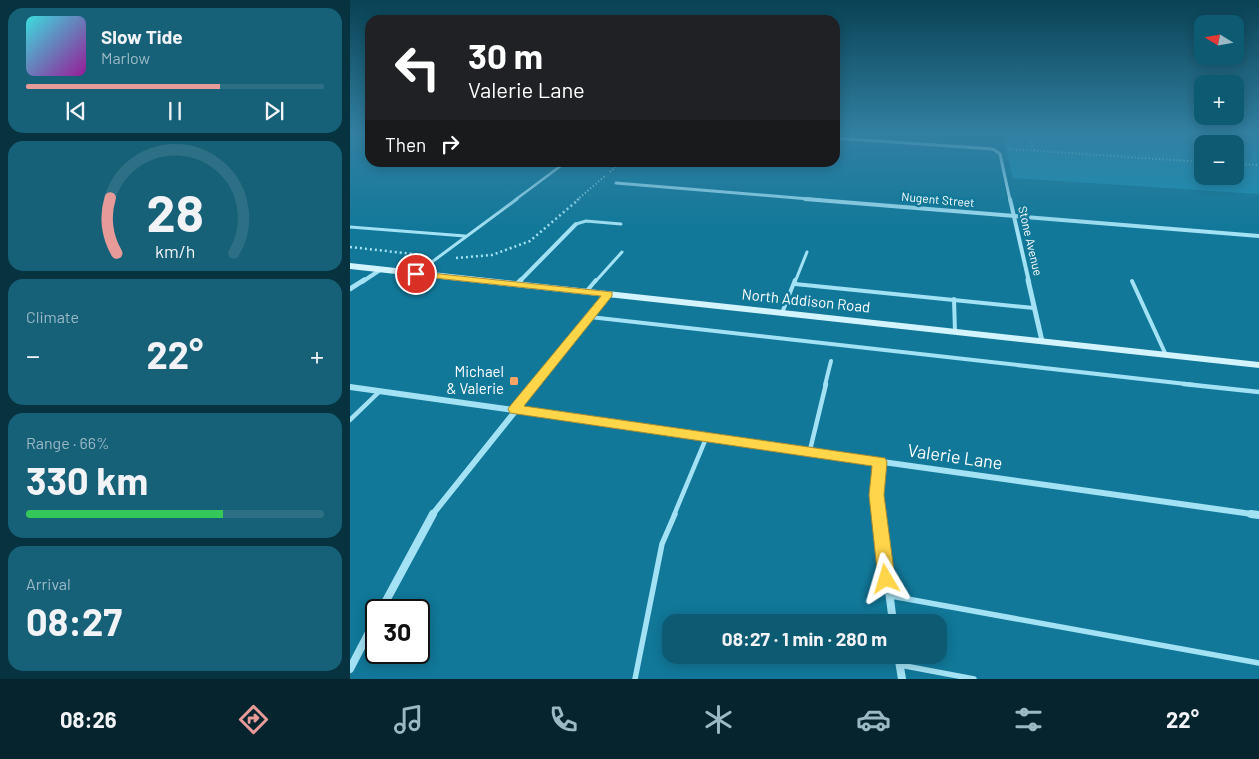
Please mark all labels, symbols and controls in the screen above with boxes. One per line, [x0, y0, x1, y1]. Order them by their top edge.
north arrow [1194, 15, 1244, 65]
map controls [1194, 15, 1244, 185]
text: Slow Tide [101, 25, 183, 48]
text: 30 m [468, 34, 543, 76]
icon: left [385, 35, 450, 100]
text: Marlow [101, 48, 150, 67]
button: + [1194, 75, 1244, 125]
text: Valerie Lane [468, 76, 585, 102]
icon: previous [62, 97, 90, 125]
icon: pause [161, 97, 189, 125]
icon: next [260, 97, 288, 125]
icon: right [436, 130, 464, 158]
text: Then [385, 133, 426, 156]
button: − [1194, 135, 1244, 185]
text: 28 [146, 180, 204, 242]
street label: Nugent Street [901, 189, 975, 209]
street label: Stone Avenue [1016, 205, 1046, 277]
text: km/h [155, 240, 195, 262]
pin [395, 253, 437, 295]
icon: arrive [402, 260, 430, 288]
street label: North Addison Road [741, 284, 871, 316]
text: Climate [26, 307, 79, 326]
text: 22° [147, 331, 203, 377]
text: − [26, 338, 40, 372]
text: + [310, 338, 324, 372]
place label: Michael & Valerie [447, 362, 504, 397]
marker: Michael & Valerie [508, 375, 520, 387]
text: Range · 66% [26, 433, 110, 452]
street label: Valerie Lane [906, 438, 1004, 474]
text: 330 km [26, 457, 148, 503]
position arrow [859, 552, 911, 604]
text: Arrival [26, 574, 71, 593]
text: 08:27 [26, 598, 122, 644]
speed limit sign: 30 [365, 599, 430, 664]
text: 08:27 · 1 min · 280 m [722, 627, 887, 650]
icon: directions [236, 702, 271, 737]
icon: music [391, 702, 426, 737]
icon: phone [546, 702, 581, 737]
icon: climate [701, 702, 736, 737]
icon: car [856, 702, 891, 737]
icon: filters [1011, 702, 1046, 737]
text: 08:26 [60, 706, 117, 732]
text: 22° [1166, 706, 1199, 732]

